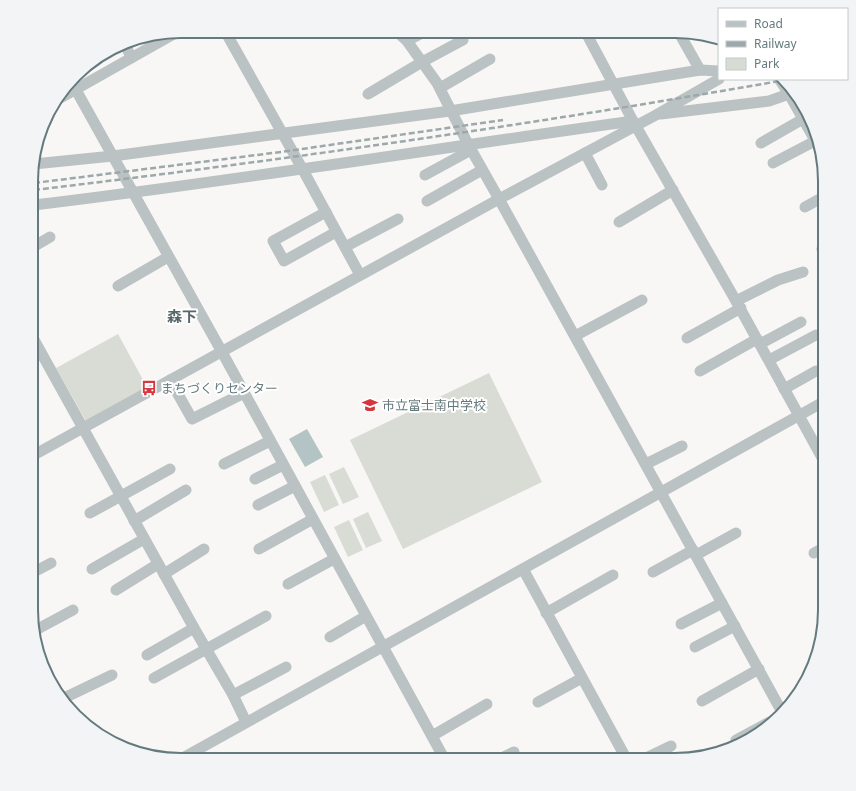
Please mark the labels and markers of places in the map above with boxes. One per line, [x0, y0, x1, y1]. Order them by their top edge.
bus stop icon: まちづくりセンター [140, 379, 158, 397]
place label: まちづくりセンター [161, 379, 278, 397]
school or university icon: 市立富士南中学校 [361, 396, 379, 414]
place label: 市立富士南中学校 [382, 396, 486, 414]

